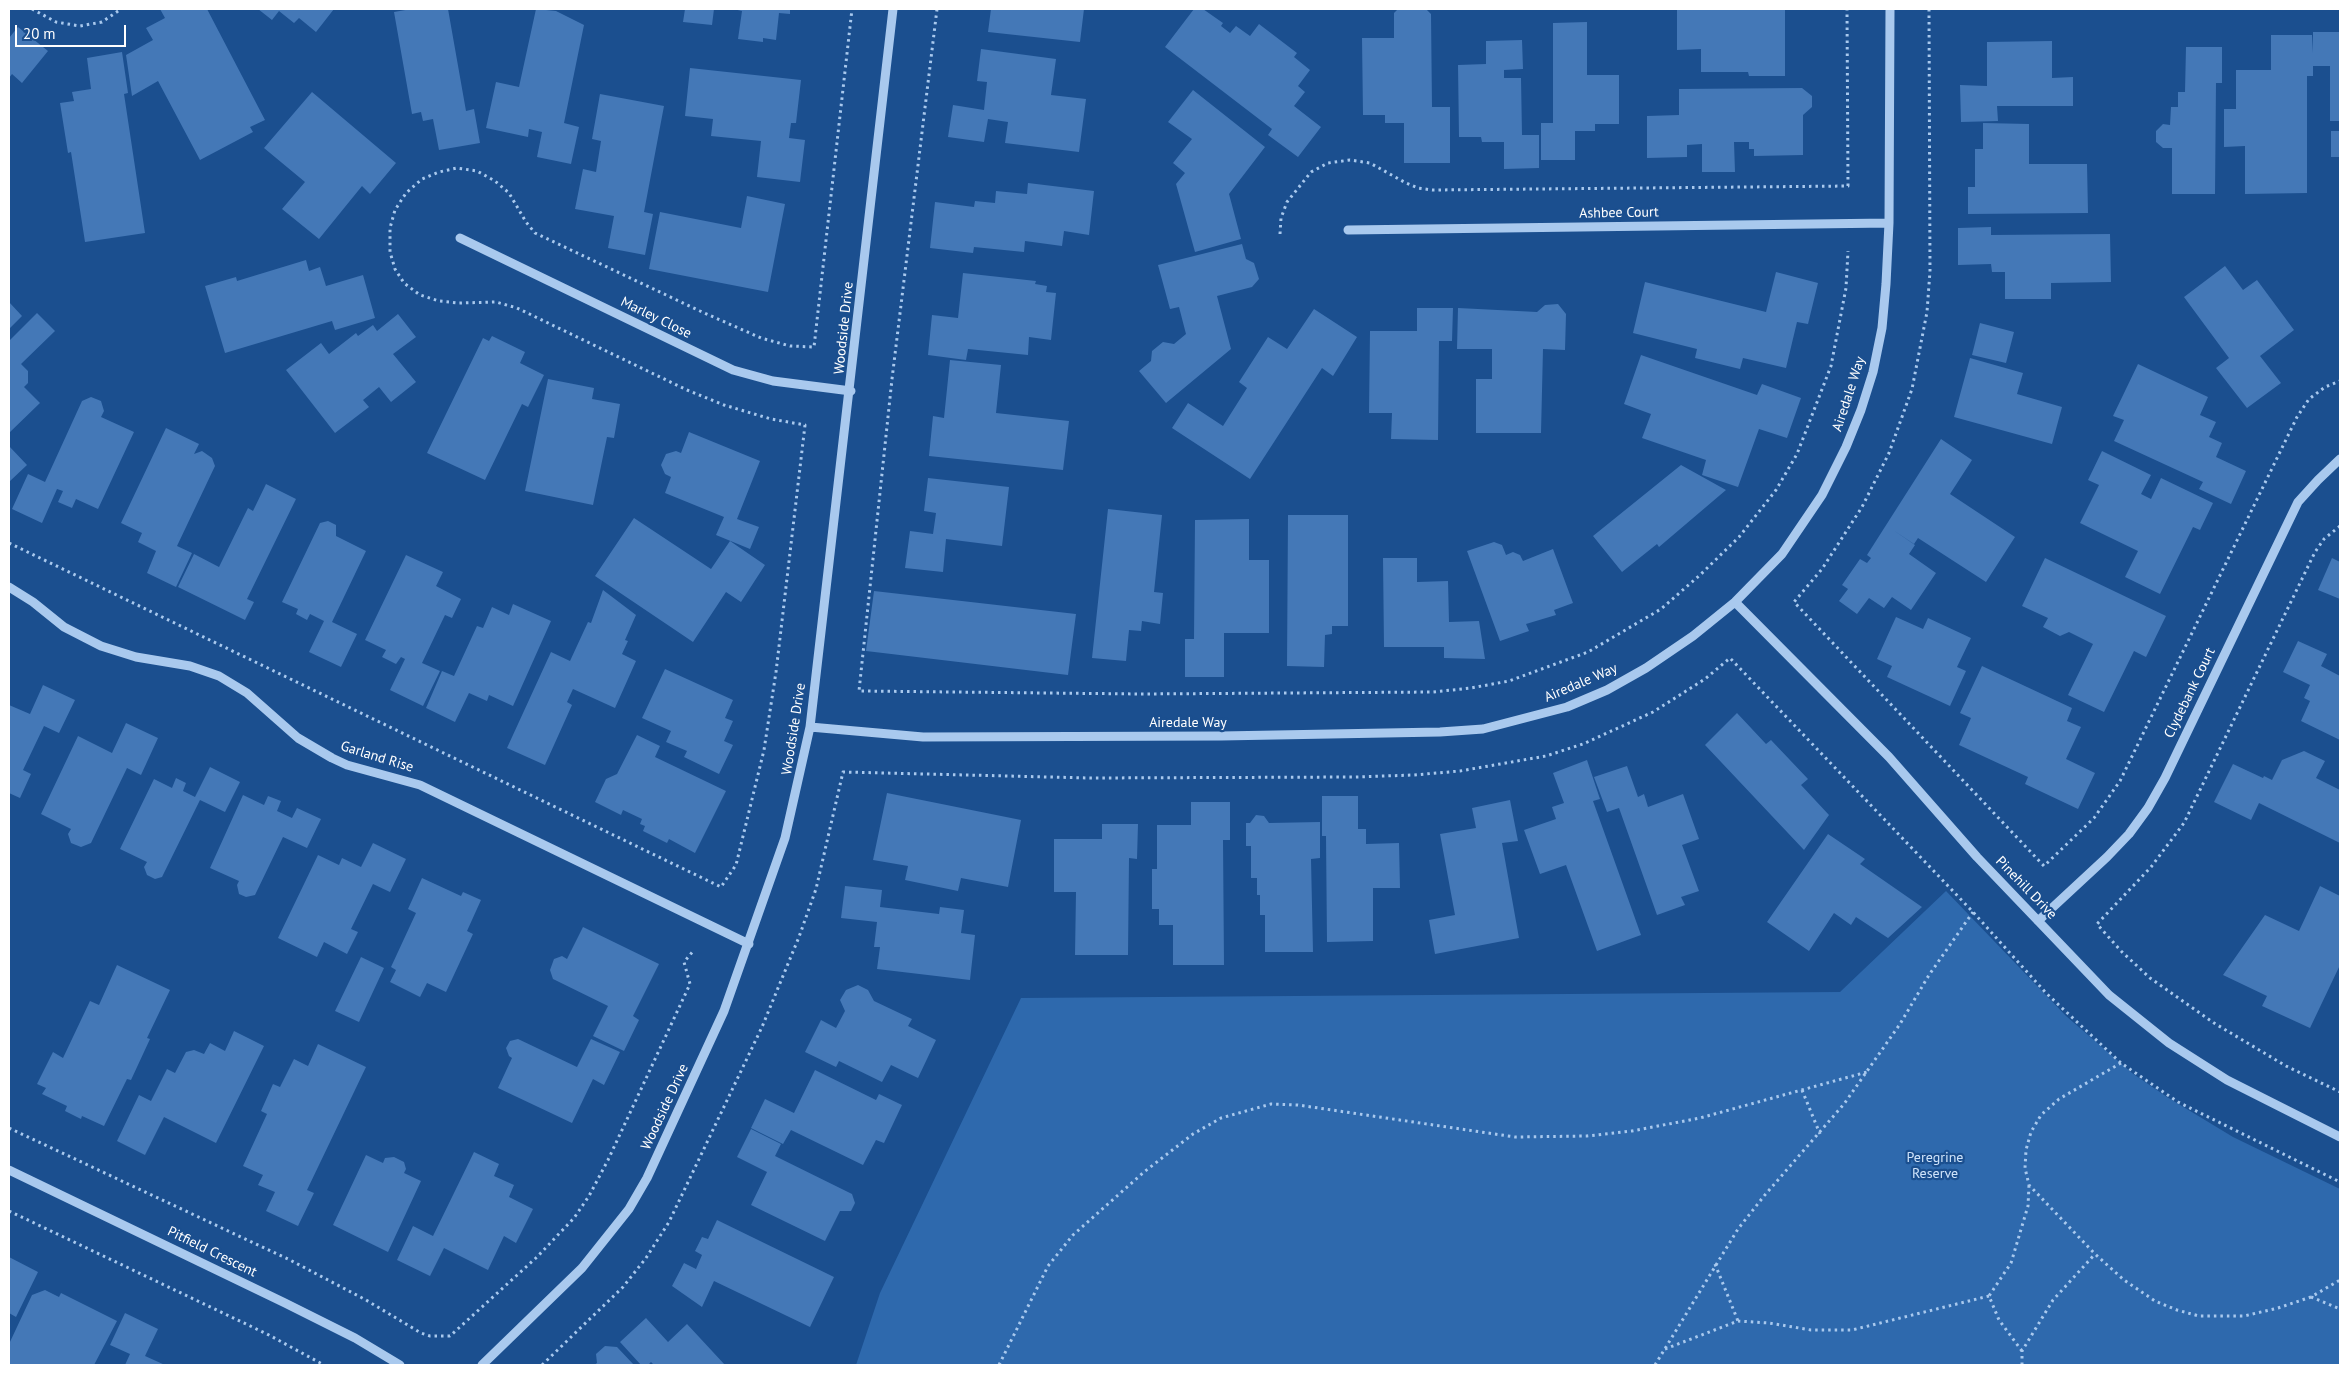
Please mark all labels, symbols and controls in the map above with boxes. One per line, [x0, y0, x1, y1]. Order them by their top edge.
scale bar [18, 15, 129, 47]
text: 20 m [23, 24, 56, 43]
street label: Ashbee Court [1579, 204, 1659, 222]
street label: Woodside Drive [831, 281, 857, 375]
street label: Marley Close [618, 294, 694, 342]
street label: Airedale Way [1829, 354, 1869, 434]
street label: Clydebank Court [2161, 645, 2219, 741]
street label: Airedale Way [1542, 660, 1620, 706]
street label: Woodside Drive [778, 682, 810, 776]
street label: Airedale Way [1149, 715, 1227, 731]
street label: Garland Rise [339, 738, 415, 776]
street label: Pinehill Drive [1992, 853, 2060, 923]
street label: Woodside Drive [638, 1061, 692, 1153]
park label: Peregrine Reserve [1907, 1150, 1963, 1182]
street label: Pitfield Crescent [165, 1223, 259, 1281]

